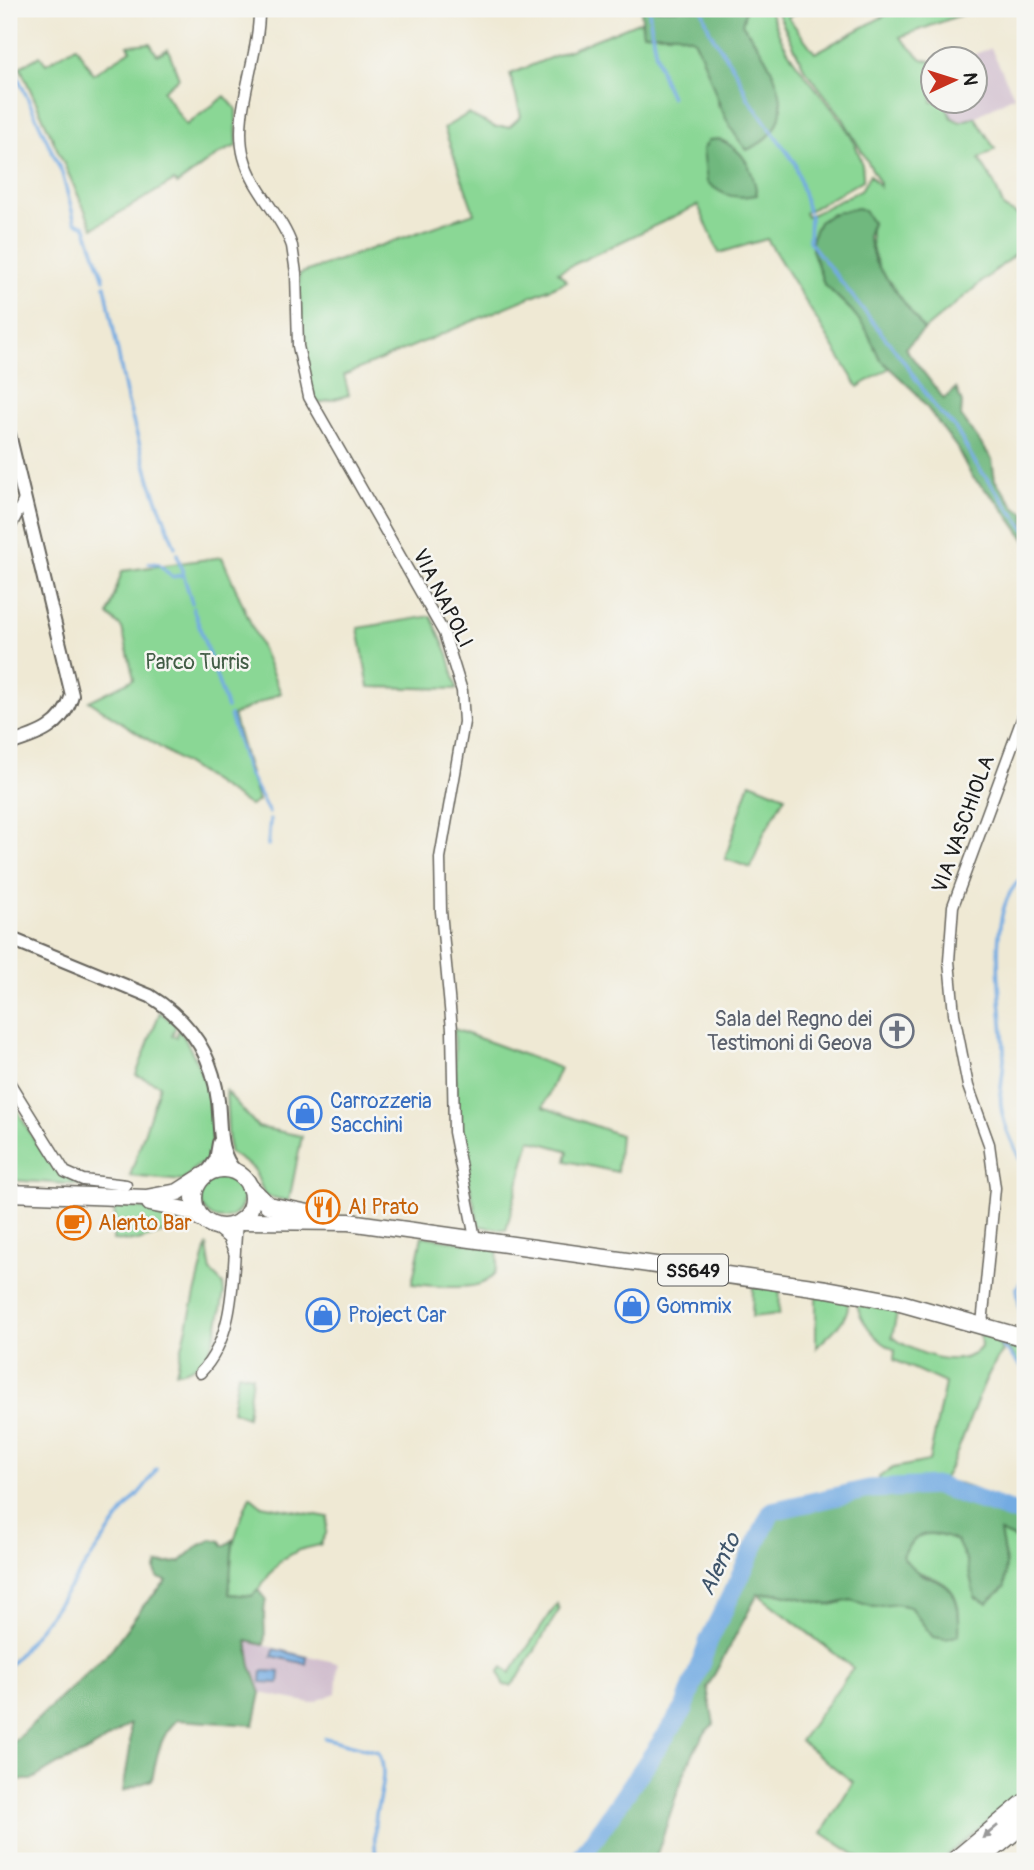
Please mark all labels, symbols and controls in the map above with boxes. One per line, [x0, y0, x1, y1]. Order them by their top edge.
north arrow [918, 46, 988, 116]
text: N [958, 72, 982, 86]
street label: VIA NAPOLI [406, 544, 479, 652]
park label: Parco Turris [145, 649, 250, 676]
street label: VIA VASCHIOLA [926, 752, 1001, 897]
place label: Sala del Regno dei Testimoni di Geova [707, 1006, 872, 1057]
church icon: Sala del Regno dei Testimoni di Geova [878, 1012, 916, 1050]
place label: Carrozzeria Sacchini [330, 1088, 432, 1139]
shop icon: Carrozzeria Sacchini [286, 1094, 324, 1132]
restaurant icon: Al Prato [304, 1188, 342, 1226]
place label: Al Prato [348, 1194, 419, 1221]
cafe icon: Alento Bar [55, 1204, 93, 1242]
place label: Alento Bar [98, 1210, 192, 1237]
road number: SS649 [658, 1254, 728, 1286]
shop icon: Gommix [613, 1287, 651, 1325]
place label: Gommix [656, 1293, 732, 1320]
shop icon: Project Car [304, 1296, 342, 1334]
place label: Project Car [348, 1302, 447, 1329]
water label: Alento [692, 1527, 748, 1600]
one-way arrow [982, 1824, 999, 1839]

